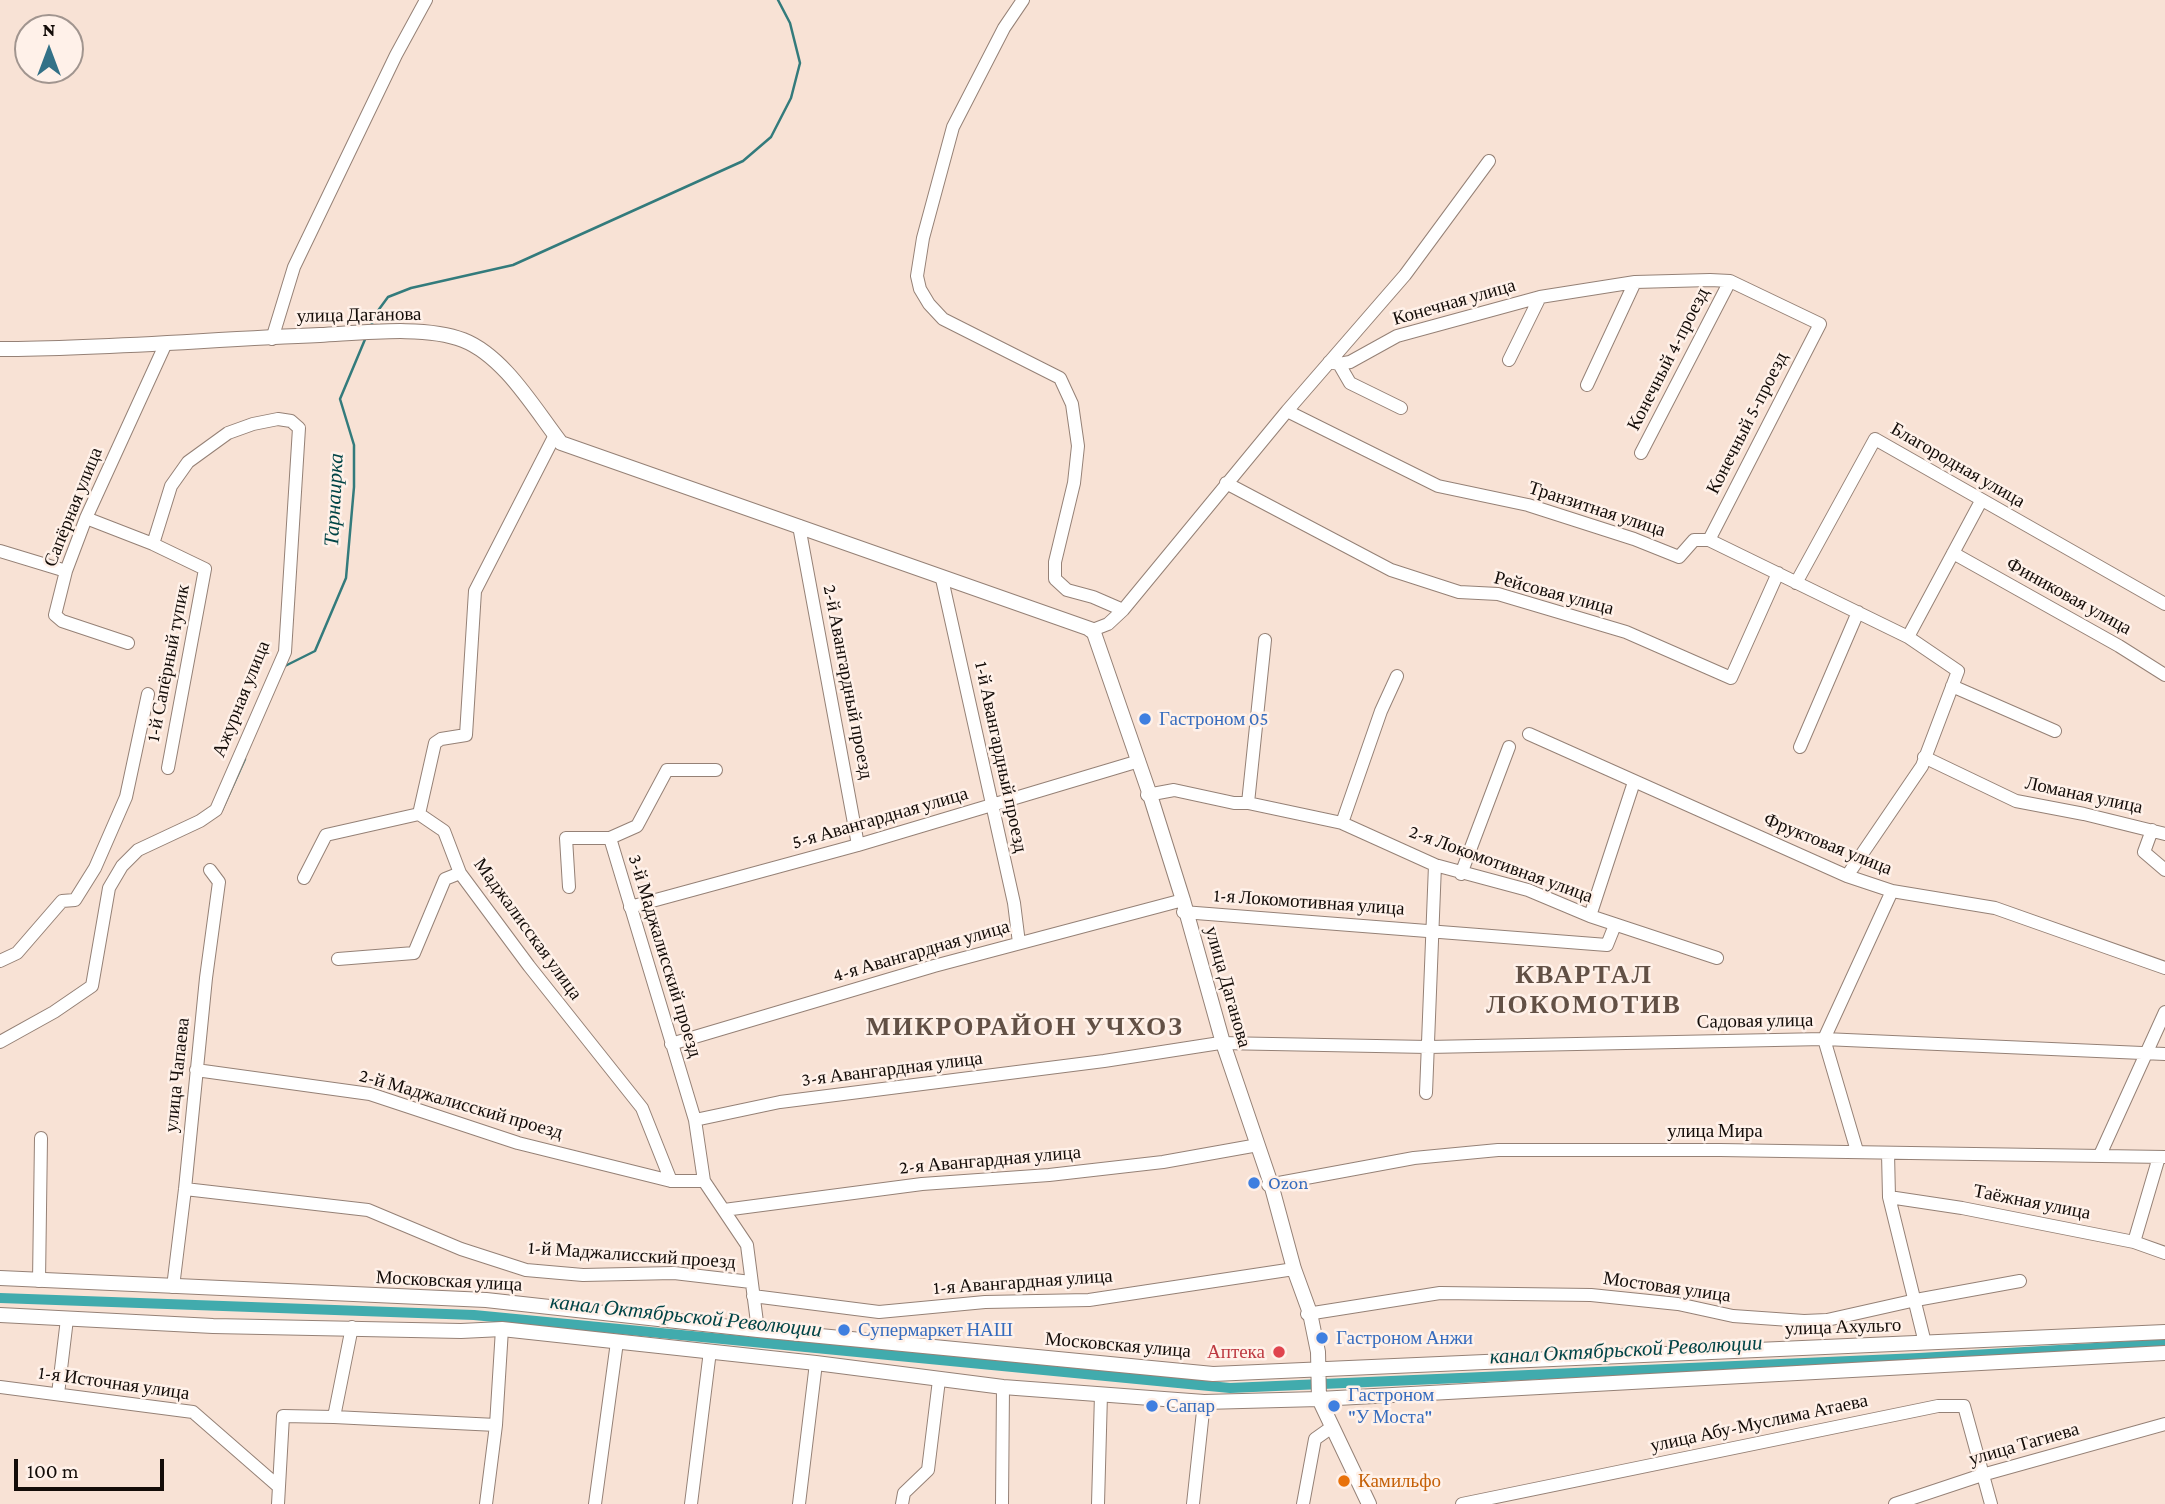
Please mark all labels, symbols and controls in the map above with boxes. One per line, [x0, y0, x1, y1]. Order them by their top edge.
north arrow [14, 14, 84, 84]
text: N [43, 19, 55, 40]
street label: Конечная улица [1390, 274, 1518, 330]
street label: Конечный 4-проезд [1622, 284, 1714, 434]
street label: улица Даганова [296, 303, 422, 327]
street label: Конечный 5-проезд [1701, 348, 1793, 498]
street label: Благородная улица [1887, 417, 2029, 513]
street label: Сапёрная улица [39, 444, 107, 570]
water label: Тарнаирка [319, 453, 349, 547]
street label: Транзитная улица [1526, 476, 1668, 542]
street label: Финиковая улица [2002, 552, 2136, 640]
street label: Рейсовая улица [1492, 566, 1616, 620]
street label: 1-й Сапёрный тупик [142, 582, 194, 744]
street label: 2-й Авангардный проезд [818, 583, 878, 781]
street label: Ажурная улица [207, 637, 275, 761]
street label: 1-й Авангардный проезд [970, 659, 1032, 855]
place label: Гастроном 05 [1159, 708, 1269, 730]
marker: Гастроном 05 [1137, 711, 1153, 727]
street label: Ломаная улица [2023, 771, 2145, 819]
street label: 5-я Авангардная улица [789, 782, 971, 854]
street label: Фруктовая улица [1760, 808, 1896, 880]
street label: 2-я Локомотивная улица [1406, 820, 1596, 908]
street label: 3-й Маджалисский проезд [623, 852, 707, 1060]
street label: Маджалисская улица [469, 854, 587, 1004]
street label: 1-я Локомотивная улица [1213, 884, 1405, 920]
street label: 4-я Авангардная улица [830, 915, 1012, 987]
street label: улица Даганова [1200, 924, 1256, 1050]
district label: КВАРТАЛ ЛОКОМОТИВ [1487, 959, 1681, 1020]
street label: Садовая улица [1696, 1009, 1814, 1033]
district label: МИКРОРАЙОН УЧХОЗ [868, 1011, 1182, 1043]
street label: улица Чапаева [160, 1017, 194, 1133]
street label: 3-я Авангардная улица [800, 1047, 984, 1091]
street label: 2-й Маджалисский проезд [356, 1064, 566, 1144]
street label: улица Мира [1667, 1120, 1763, 1142]
street label: 2-я Авангардная улица [898, 1141, 1082, 1179]
place label: Ozon [1268, 1172, 1308, 1194]
marker: Ozon [1246, 1175, 1262, 1191]
street label: Таёжная улица [1971, 1179, 2093, 1225]
street label: 1-й Маджалисский проезд [527, 1236, 737, 1274]
street label: 1-я Авангардная улица [933, 1264, 1113, 1300]
street label: Московская улица [375, 1266, 523, 1296]
street label: Мостовая улица [1602, 1267, 1732, 1307]
water label: канал Октябрьской Революции [549, 1289, 823, 1343]
street label: улица Ахульго [1784, 1314, 1902, 1340]
place label: Супермаркет НАШ [858, 1319, 1013, 1341]
marker: Супермаркет НАШ [836, 1322, 852, 1338]
street label: Московская улица [1044, 1327, 1192, 1363]
place label: Гастроном Анжи [1336, 1327, 1473, 1349]
marker: Гастроном Анжи [1314, 1330, 1330, 1346]
water label: канал Октябрьской Революции [1489, 1330, 1763, 1370]
place label: Аптека [1207, 1341, 1265, 1363]
marker: Аптека [1271, 1344, 1287, 1360]
street label: 1-я Источная улица [37, 1361, 191, 1405]
place label: Гастроном "У Моста" [1348, 1384, 1434, 1428]
street label: улица Абу-Муслима Атаева [1648, 1389, 1870, 1457]
place label: Сапар [1166, 1395, 1215, 1417]
marker: Сапар [1144, 1398, 1160, 1414]
marker: Гастроном "У Моста" [1326, 1398, 1342, 1414]
street label: улица Тагиева [1966, 1417, 2082, 1471]
scale bar [18, 1444, 168, 1488]
text: 100 m [27, 1459, 79, 1483]
place label: Камильфо [1358, 1470, 1441, 1492]
marker: Камильфо [1336, 1473, 1352, 1489]

